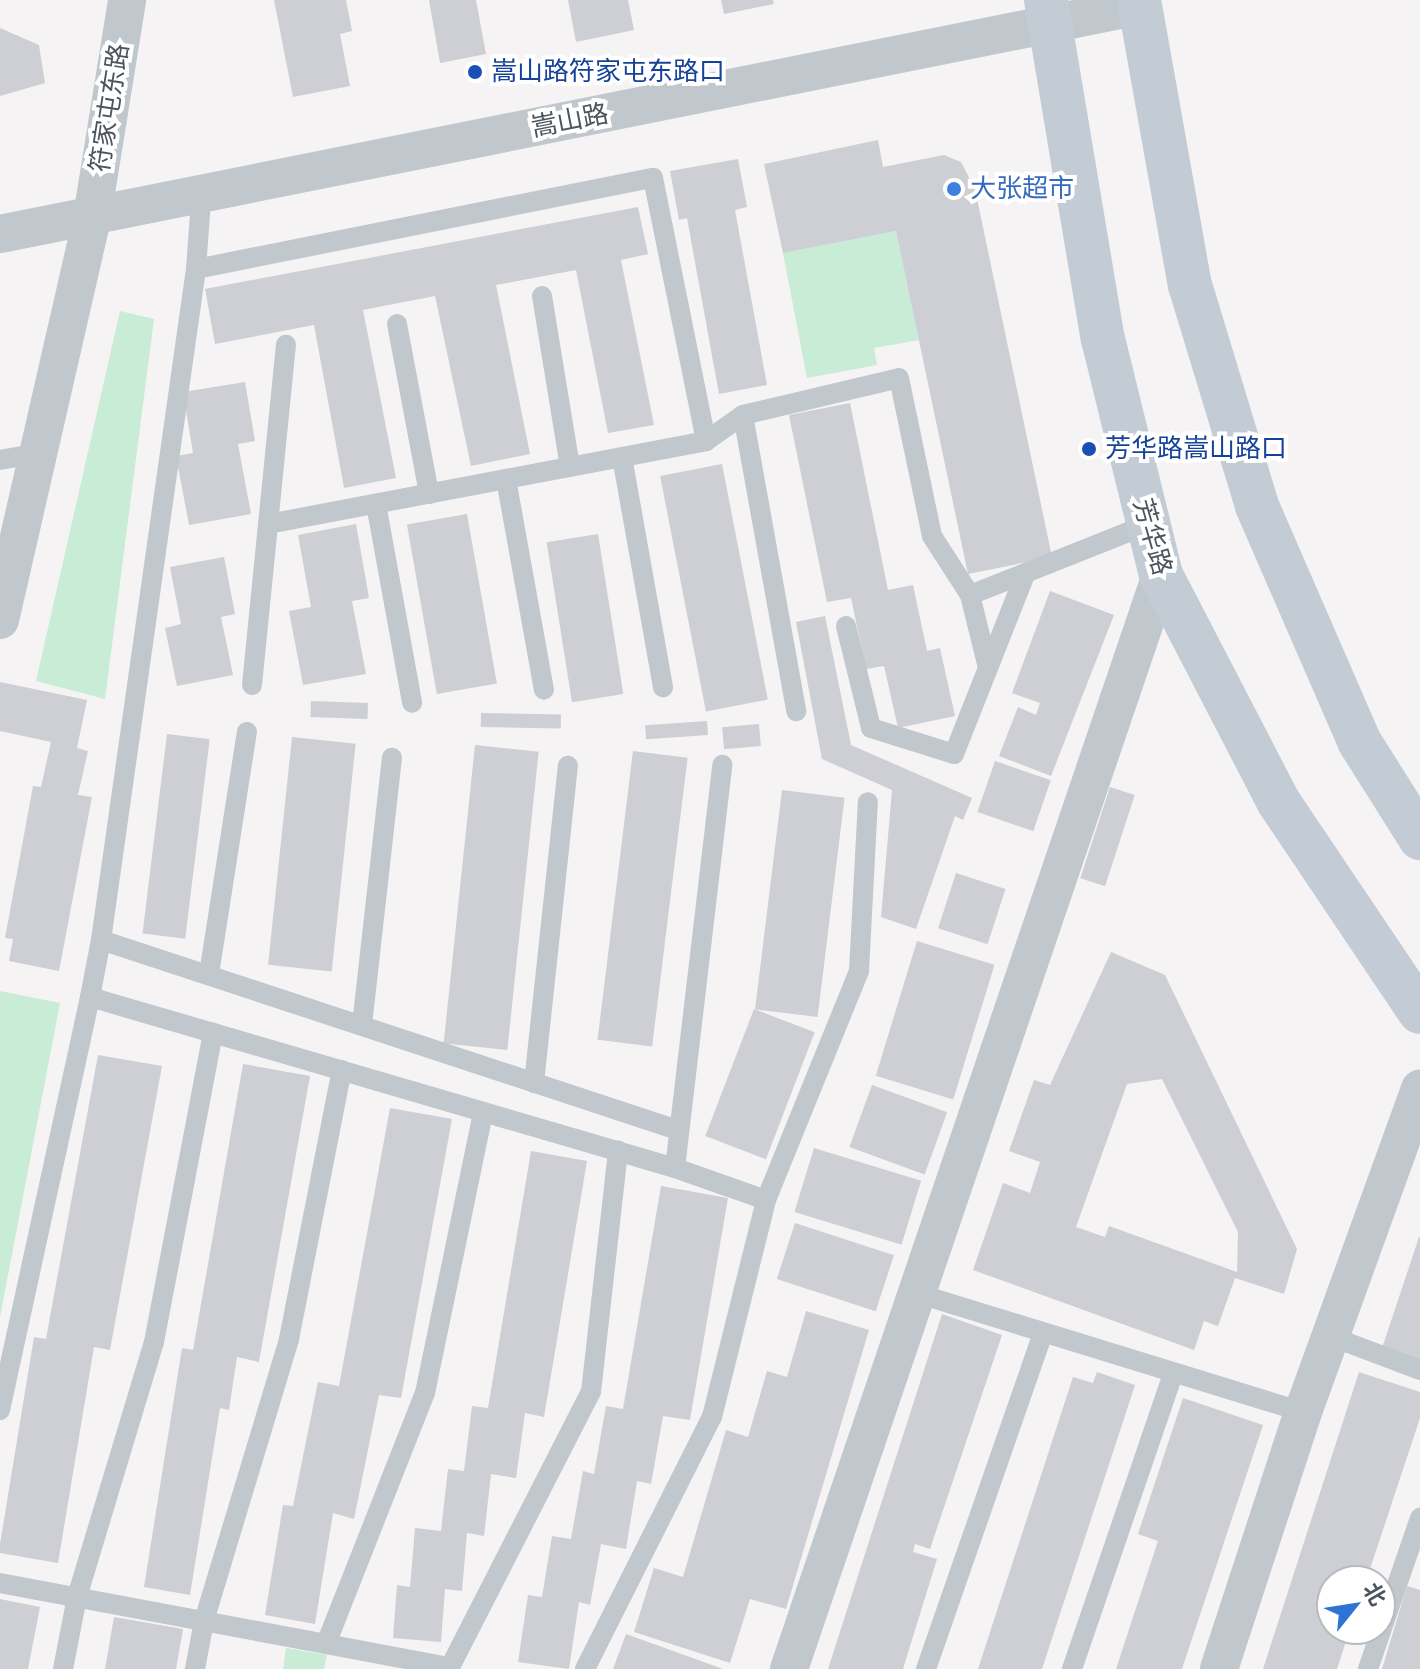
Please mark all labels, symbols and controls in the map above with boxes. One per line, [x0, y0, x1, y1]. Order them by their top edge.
street label: 符家屯东路 [84, 41, 136, 175]
place label: 嵩山路符家屯东路口 [491, 56, 725, 88]
marker: 嵩山路符家屯东路口 [466, 63, 484, 81]
street label: 嵩山路 [529, 98, 611, 144]
place label: 大张超市 [970, 173, 1074, 205]
marker: 大张超市 [945, 180, 963, 198]
place label: 芳华路嵩山路口 [1105, 433, 1287, 465]
marker: 芳华路嵩山路口 [1080, 440, 1098, 458]
street label: 芳华路 [1126, 495, 1178, 579]
north arrow [1316, 1565, 1396, 1645]
text: 北 [1358, 1578, 1392, 1610]

